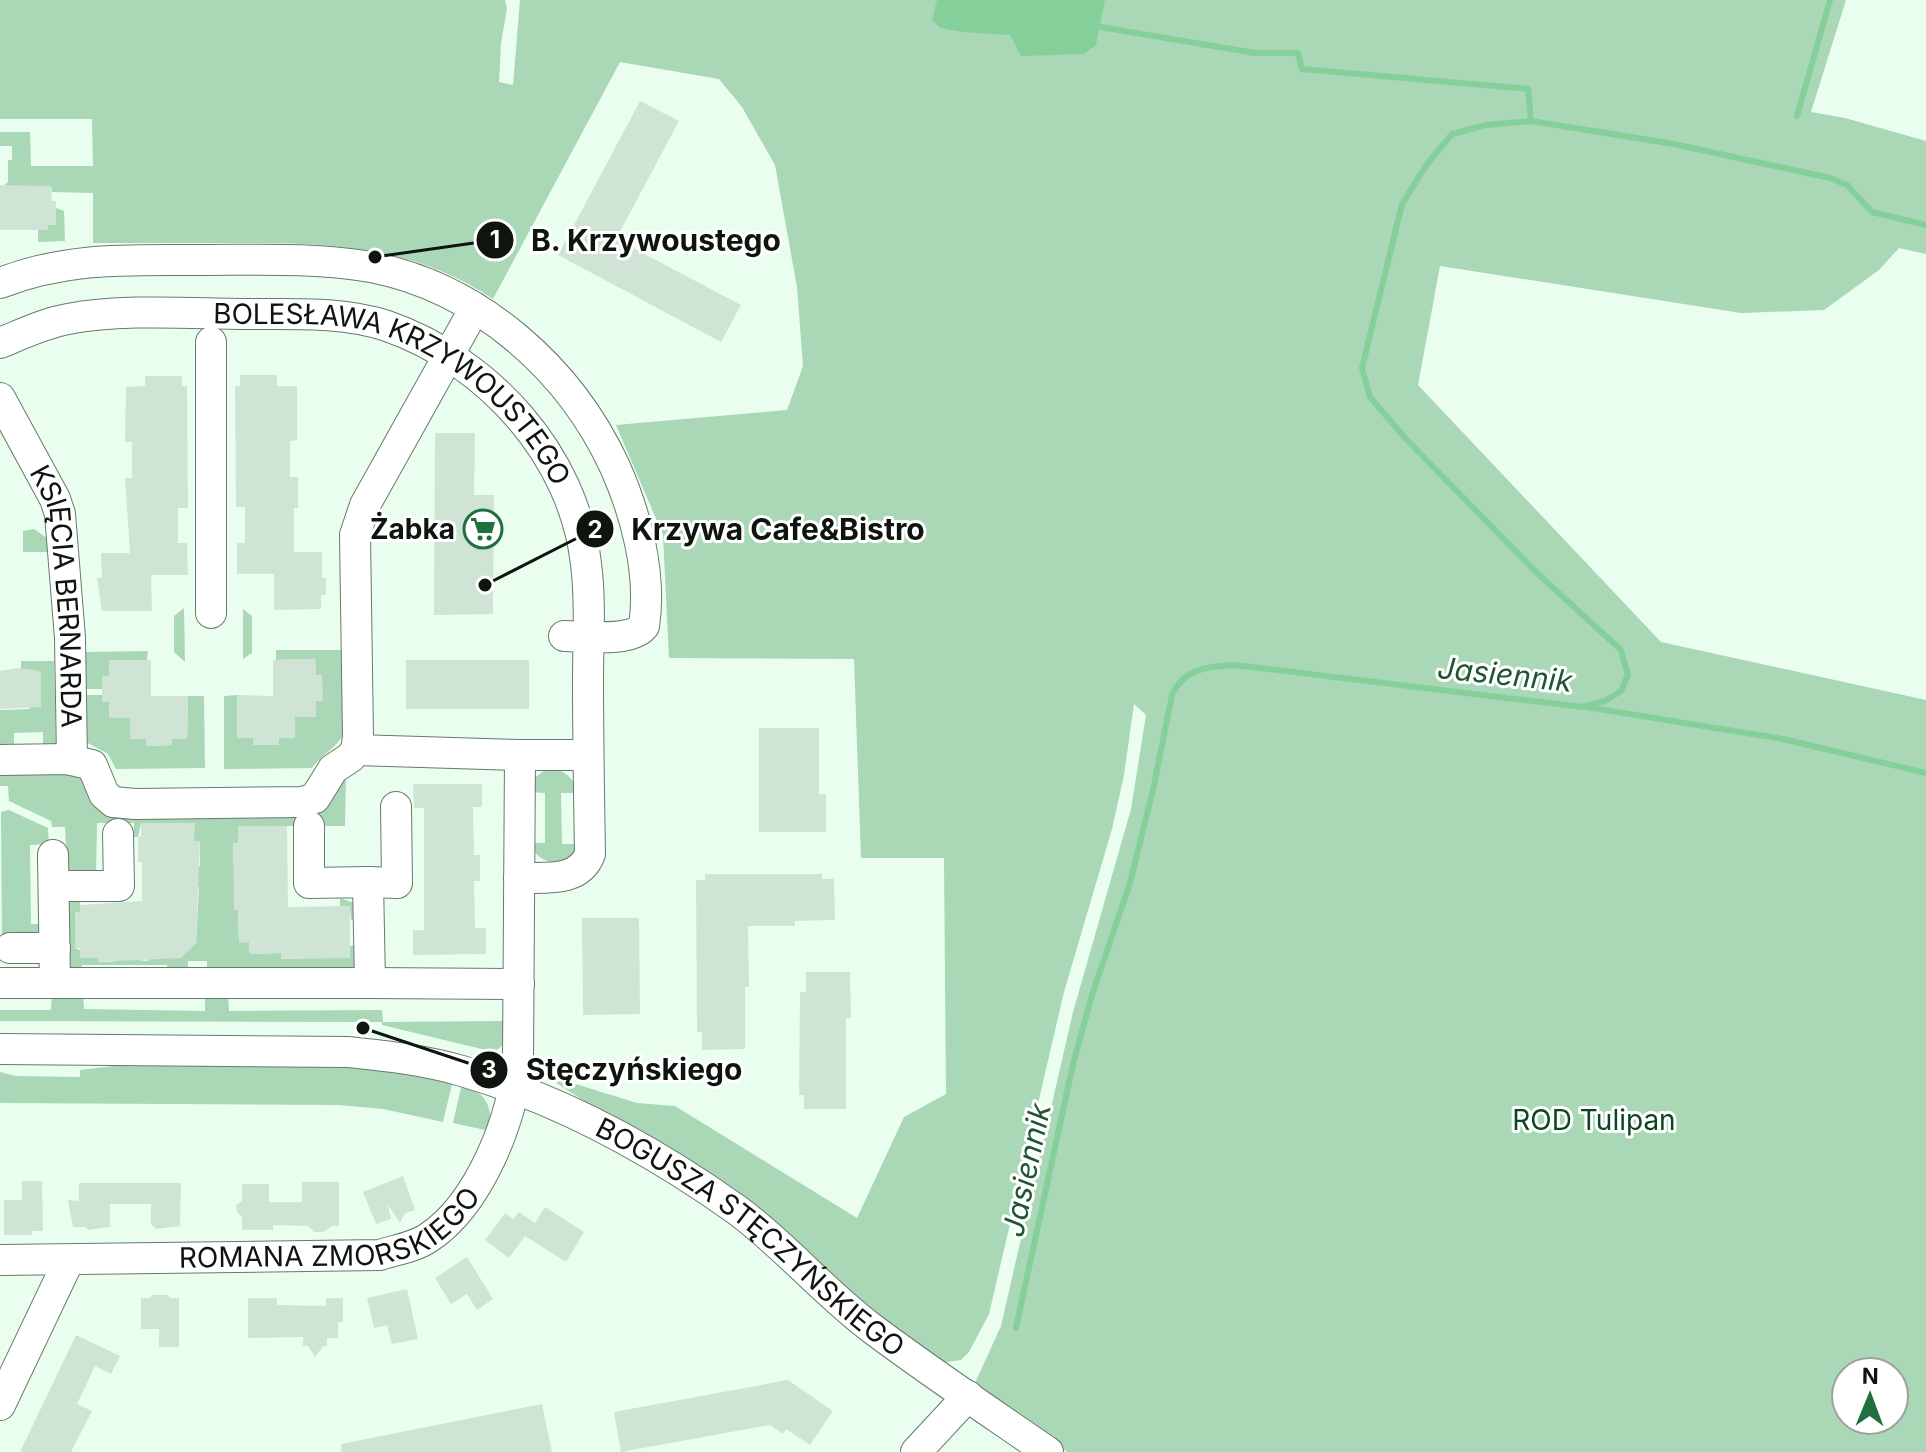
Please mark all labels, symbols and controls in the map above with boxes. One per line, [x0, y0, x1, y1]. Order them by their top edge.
callout: B. Krzywoustego [475, 213, 798, 267]
text: B. Krzywoustego [531, 222, 781, 258]
text: 1 [490, 225, 500, 254]
street label: BOLESŁAWA KRZYWOUSTEGO [213, 296, 578, 491]
street label: KSIĘCIA BERNARDA [23, 459, 88, 728]
callout: Krzywa Cafe&Bistro [575, 502, 941, 556]
supermarket icon: Żabka [462, 508, 504, 550]
place label: Żabka [370, 511, 455, 546]
text: Krzywa Cafe&Bistro [631, 511, 925, 547]
text: 2 [587, 515, 603, 544]
water label: Jasiennik [1436, 649, 1575, 699]
callout: Stęczyńskiego [469, 1043, 758, 1097]
text: Stęczyńskiego [526, 1051, 742, 1087]
text: 3 [481, 1055, 497, 1084]
water label: Jasiennik [994, 1099, 1058, 1240]
park label: ROD Tulipan [1512, 1103, 1676, 1137]
street label: BOGUSZA STĘCZYŃSKIEGO [590, 1110, 911, 1364]
street label: ROMANA ZMORSKIEGO [179, 1181, 487, 1275]
north arrow [1830, 1356, 1910, 1436]
text: N [1862, 1363, 1879, 1389]

